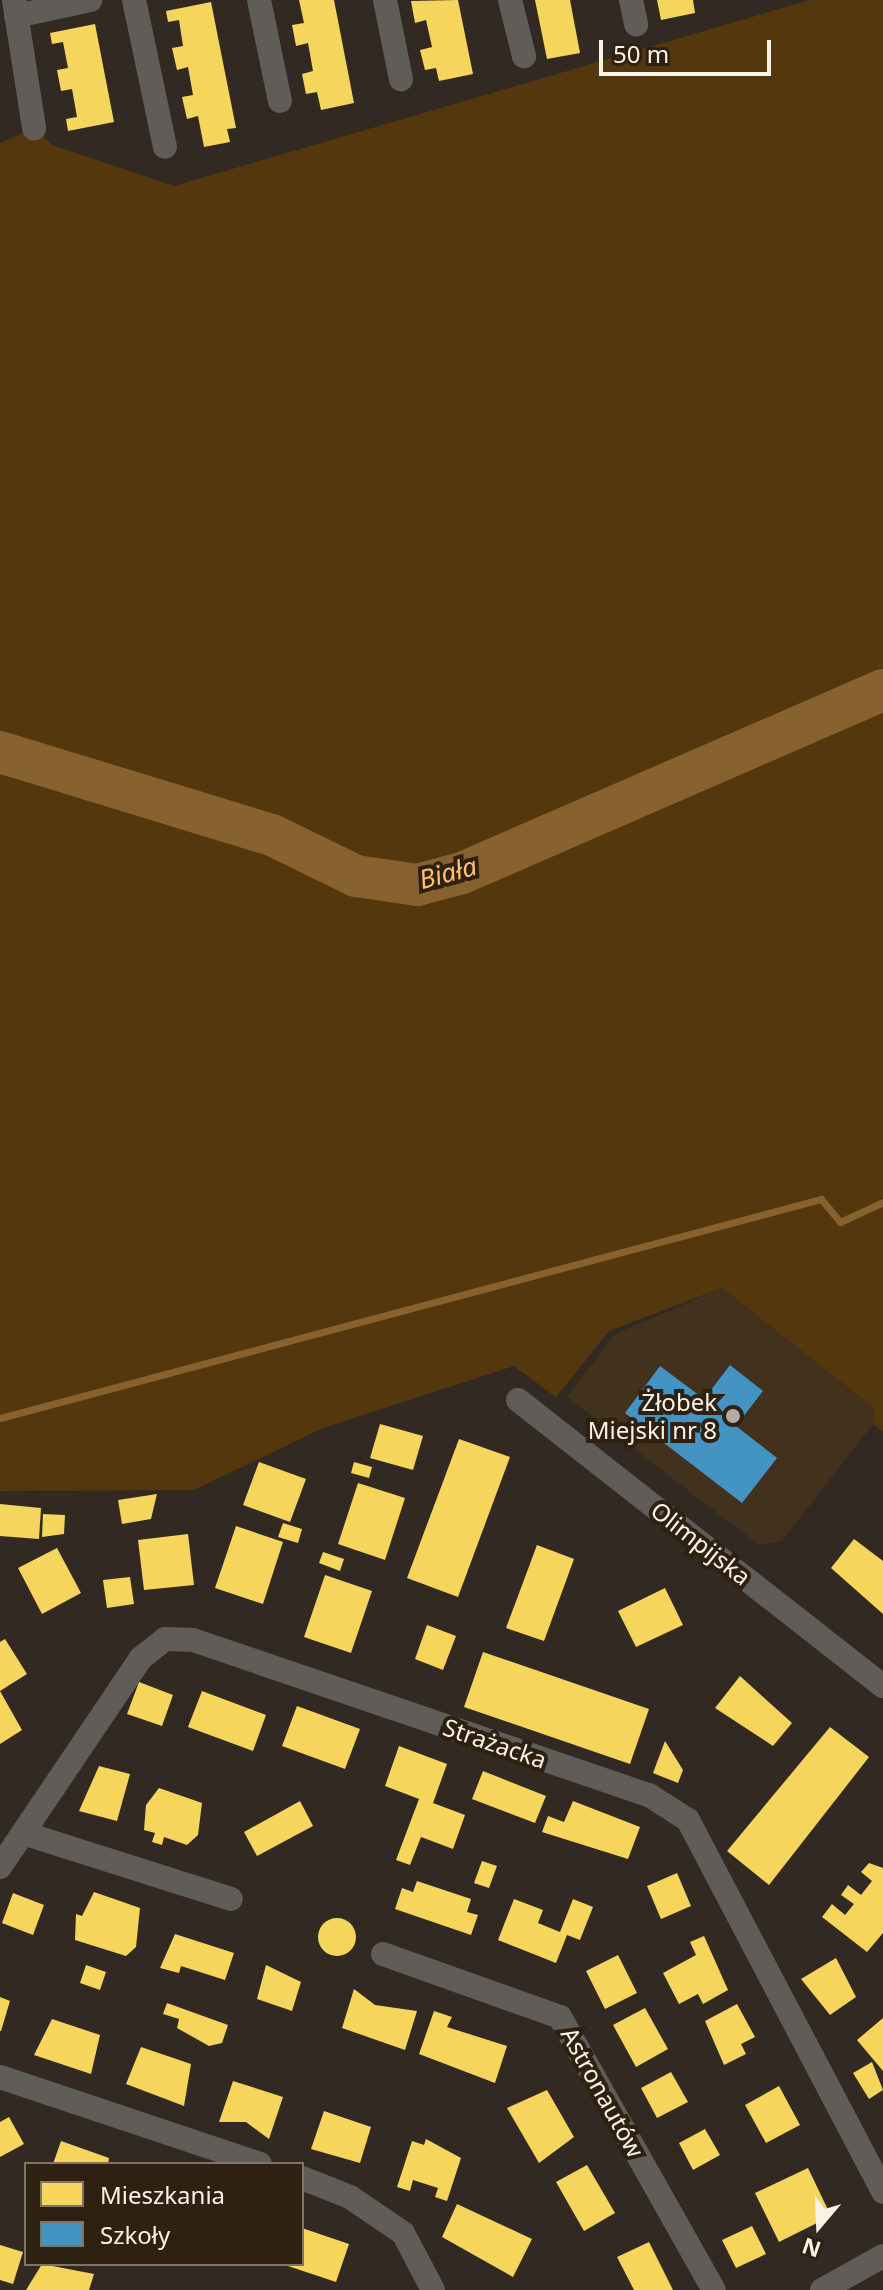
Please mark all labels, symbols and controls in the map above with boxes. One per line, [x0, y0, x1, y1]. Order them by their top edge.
scale bar [603, 24, 775, 74]
text: 50 m [613, 37, 669, 70]
water label: Biała [416, 850, 480, 896]
place label: Żłobek Miejski nr 8 [588, 1388, 717, 1444]
marker: Żłobek Miejski nr 8 [724, 1407, 742, 1425]
street label: Olimpijska [645, 1495, 757, 1591]
street label: Strażacka [440, 1712, 550, 1774]
street label: Astronautów [555, 2022, 651, 2162]
legend [24, 2162, 304, 2266]
text: Mieszkania [100, 2178, 225, 2211]
north arrow [779, 2186, 859, 2266]
text: Szkoły [100, 2218, 170, 2251]
text: N [798, 2232, 825, 2266]

